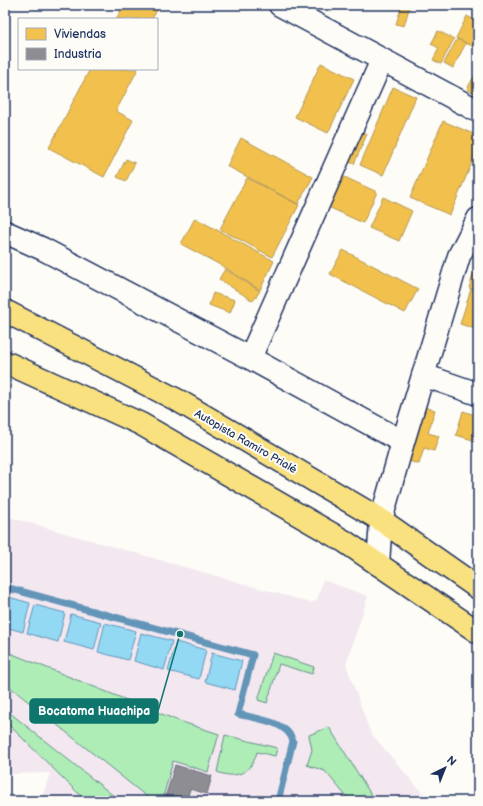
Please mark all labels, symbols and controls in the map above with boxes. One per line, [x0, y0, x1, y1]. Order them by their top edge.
legend [18, 18, 158, 70]
text: Viviendas [54, 27, 106, 42]
text: Industria [54, 47, 102, 62]
street label: Autopista Ramiro Prialé [192, 407, 300, 476]
callout: Bocatoma Huachipa [30, 699, 158, 723]
text: Bocatoma Huachipa [38, 704, 150, 719]
north arrow [425, 748, 465, 788]
text: N [444, 753, 459, 769]

